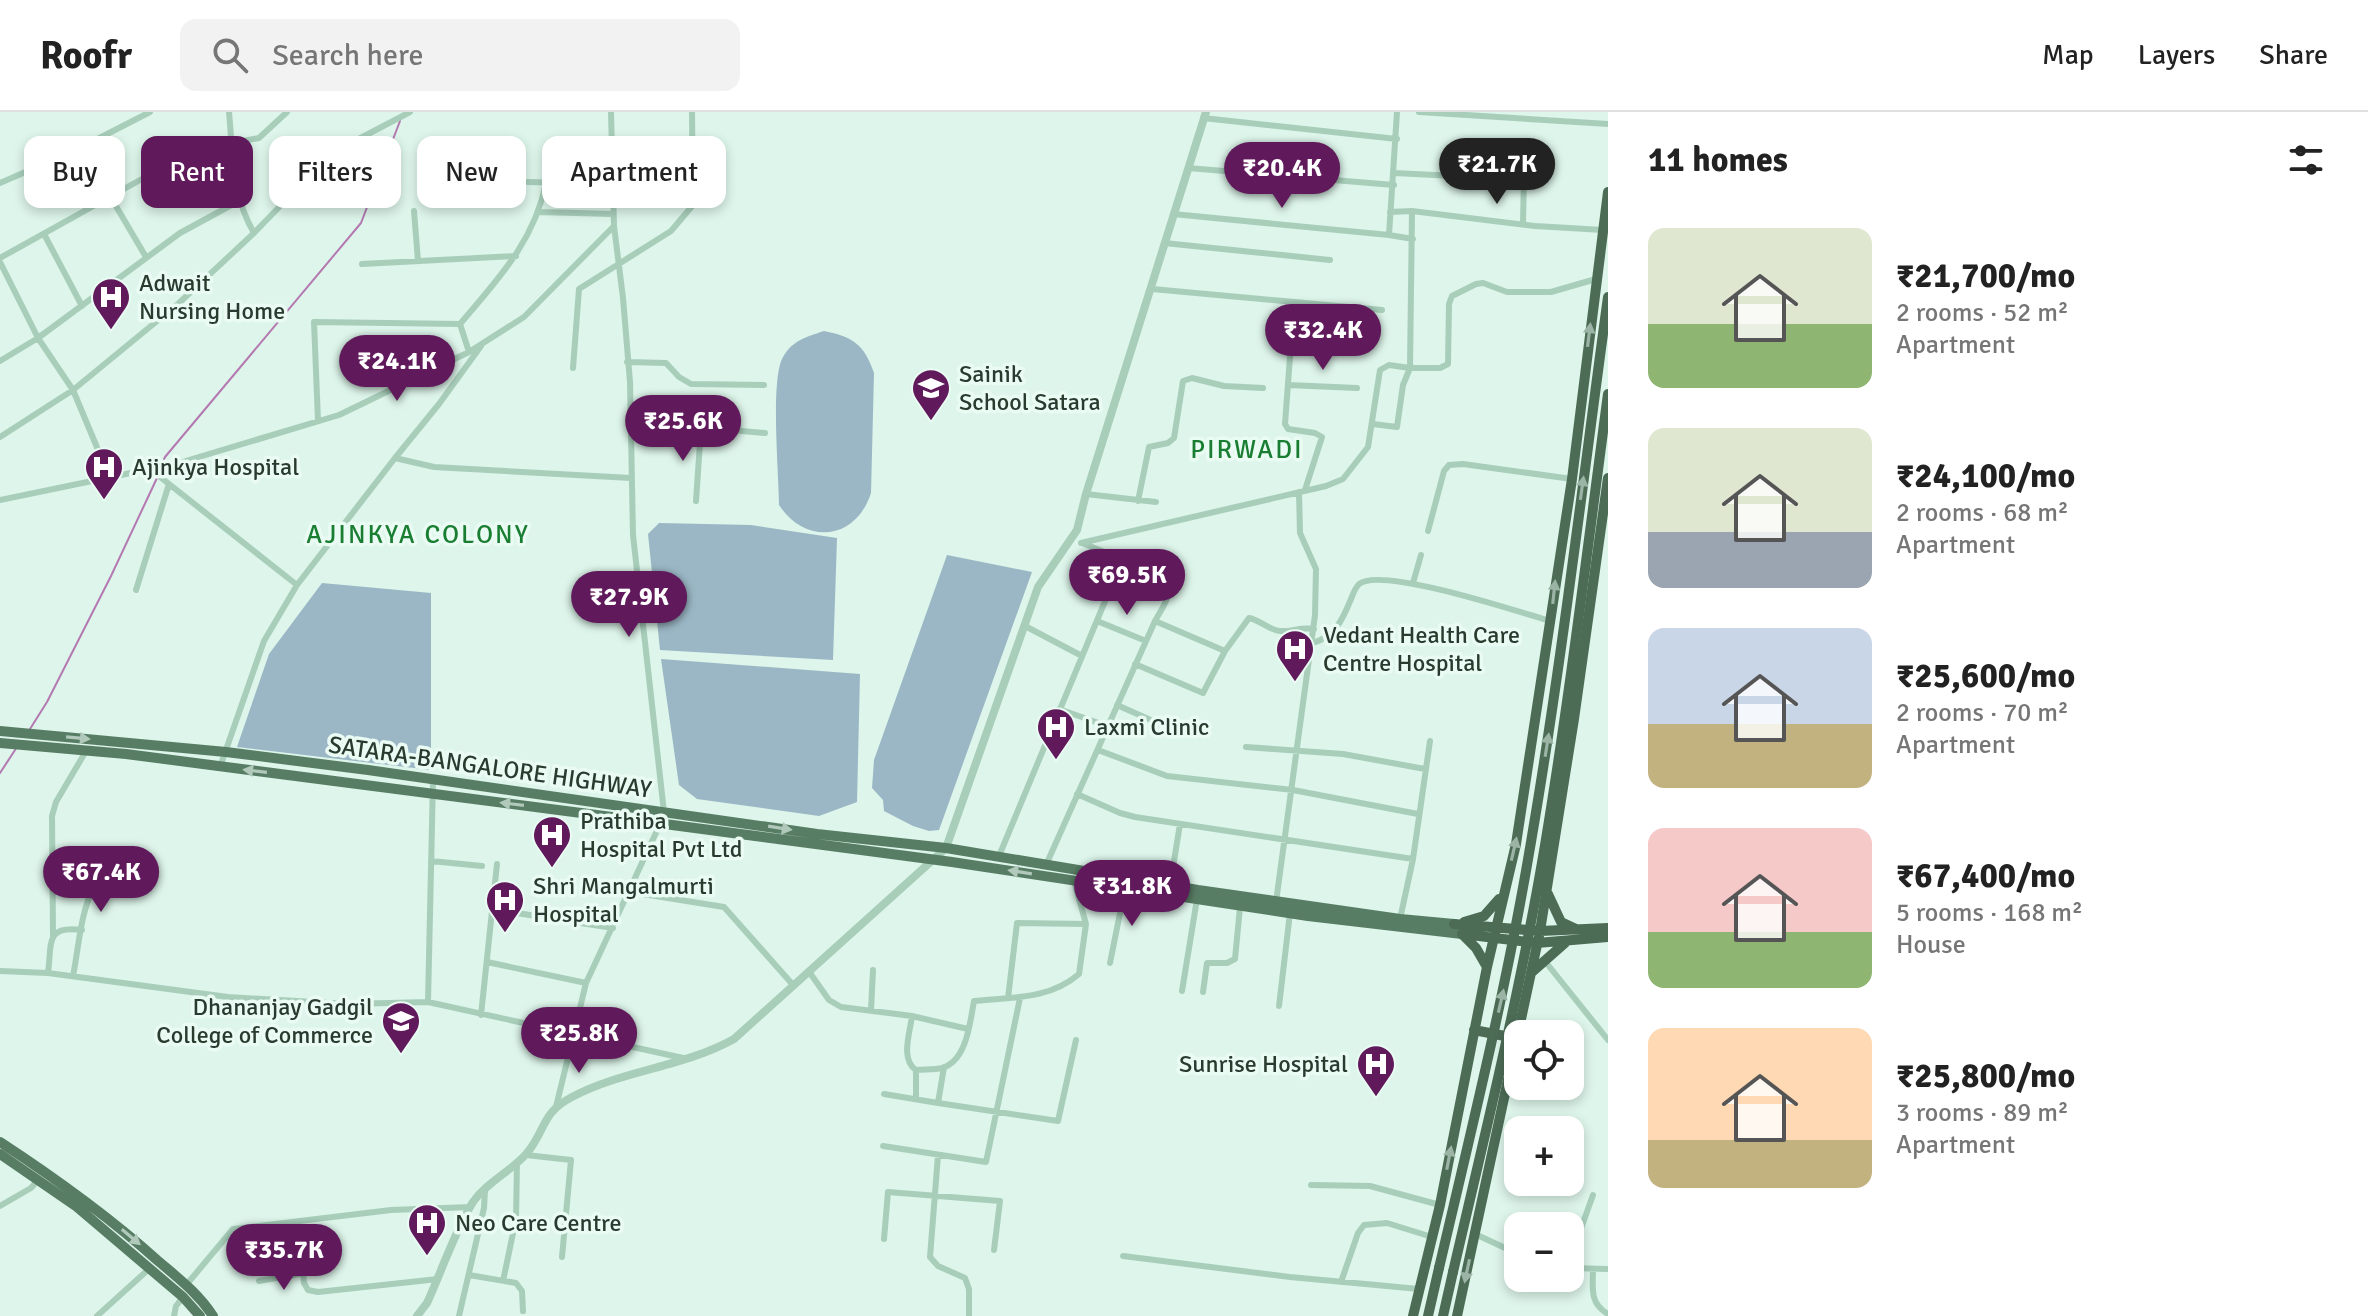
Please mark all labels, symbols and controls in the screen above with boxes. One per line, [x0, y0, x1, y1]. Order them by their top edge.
search box [180, 19, 740, 91]
text: Roofr [40, 32, 132, 79]
icon: search [208, 33, 252, 77]
text: Search here [272, 37, 423, 74]
text: Map [2042, 38, 2094, 72]
text: Layers [2138, 38, 2215, 72]
text: Share [2259, 38, 2328, 72]
chip: Buy [24, 136, 125, 208]
chip: Rent [141, 136, 253, 208]
chip: Filters [269, 136, 401, 208]
chip: New [417, 136, 526, 208]
chip: Apartment [542, 136, 726, 208]
pin: ₹21.7K [1432, 138, 1562, 206]
icon: filters [2284, 138, 2328, 182]
text: 11 homes [1648, 139, 1788, 181]
pin: ₹20.4K [1217, 142, 1347, 210]
text: ₹21.7K [1457, 148, 1537, 180]
text: ₹20.4K [1242, 152, 1322, 184]
text: ₹21,700/mo [1896, 255, 2075, 297]
icon: home [1712, 260, 1808, 356]
place label: Adwait Nursing Home [139, 268, 285, 326]
hospital icon: Adwait Nursing Home [90, 276, 132, 331]
text: 2 rooms · 52 m² [1896, 297, 2069, 329]
pin: ₹32.4K [1258, 304, 1388, 372]
text: ₹32.4K [1283, 314, 1363, 346]
one-way arrow [1583, 322, 1596, 347]
text: Apartment [1896, 329, 2015, 361]
pin: ₹24.1K [332, 335, 462, 403]
text: ₹24.1K [357, 345, 437, 377]
place label: Sainik School Satara [959, 359, 1101, 417]
school or university icon: Sainik School Satara [910, 367, 952, 422]
pin: ₹25.6K [618, 395, 748, 463]
text: ₹25.6K [643, 405, 723, 437]
district label: PIRWADI [1190, 434, 1304, 466]
hospital icon: Ajinkya Hospital [83, 446, 125, 501]
place label: Ajinkya Hospital [132, 452, 299, 482]
text: ₹24,100/mo [1896, 455, 2075, 497]
icon: home [1712, 460, 1808, 556]
one-way arrow [1576, 475, 1589, 500]
text: 2 rooms · 68 m² [1896, 497, 2069, 529]
district label: AJINKYA COLONY [306, 519, 530, 551]
text: Apartment [1896, 529, 2015, 561]
pin: ₹69.5K [1062, 549, 1192, 617]
text: ₹69.5K [1087, 559, 1167, 591]
pin: ₹27.9K [564, 571, 694, 639]
one-way arrow [1548, 579, 1561, 604]
text: ₹27.9K [589, 581, 669, 613]
place label: Vedant Health Care Centre Hospital [1323, 620, 1520, 678]
hospital icon: Vedant Health Care Centre Hospital [1274, 628, 1316, 683]
text: ₹25,600/mo [1896, 655, 2075, 697]
icon: home [1712, 660, 1808, 756]
text: 2 rooms · 70 m² [1896, 697, 2069, 729]
hospital icon: Laxmi Clinic [1035, 706, 1077, 761]
place label: Laxmi Clinic [1084, 712, 1209, 742]
street label: SATARA-BANGALORE HIGHWAY [327, 729, 653, 805]
text: Apartment [1896, 729, 2015, 761]
one-way arrow [66, 732, 91, 745]
one-way arrow [1541, 733, 1553, 758]
one-way arrow [242, 764, 267, 777]
one-way arrow [500, 797, 525, 810]
place label: Prathiba Hospital Pvt Ltd [580, 806, 743, 864]
hospital icon: Prathiba Hospital Pvt Ltd [531, 814, 573, 869]
one-way arrow [768, 822, 793, 835]
one-way arrow [1508, 836, 1521, 861]
pin: ₹67.4K [36, 846, 166, 914]
text: ₹67,400/mo [1896, 855, 2075, 897]
text: ₹67.4K [61, 856, 141, 888]
pin: ₹31.8K [1067, 860, 1197, 928]
icon: home [1712, 860, 1808, 956]
one-way arrow [1007, 865, 1032, 878]
text: ₹31.8K [1092, 870, 1172, 902]
place label: Shri Mangalmurti Hospital [533, 871, 714, 929]
hospital icon: Shri Mangalmurti Hospital [484, 879, 526, 934]
text: 5 rooms · 168 m² [1896, 897, 2083, 929]
text: House [1896, 929, 1966, 961]
one-way arrow [1495, 989, 1508, 1014]
place label: Dhananjay Gadgil College of Commerce [156, 992, 373, 1050]
school or university icon: Dhananjay Gadgil College of Commerce [380, 1000, 422, 1055]
pin: ₹25.8K [514, 1007, 644, 1075]
text: ₹25.8K [539, 1017, 619, 1049]
map controls [1504, 1020, 1584, 1292]
button: locate [1504, 1020, 1584, 1100]
hospital icon: Sunrise Hospital [1355, 1043, 1397, 1098]
place label: Sunrise Hospital [1179, 1049, 1348, 1079]
text: ₹25,800/mo [1896, 1055, 2075, 1097]
icon: home [1712, 1060, 1808, 1156]
text: 3 rooms · 89 m² [1896, 1097, 2069, 1129]
button: + [1504, 1116, 1584, 1196]
text: Apartment [1896, 1129, 2015, 1161]
one-way arrow [1443, 1145, 1456, 1170]
hospital icon: Neo Care Centre [406, 1202, 448, 1257]
place label: Neo Care Centre [455, 1208, 621, 1238]
button: − [1504, 1212, 1584, 1292]
pin: ₹35.7K [219, 1224, 349, 1292]
one-way arrow [121, 1228, 141, 1245]
text: ₹35.7K [244, 1234, 324, 1266]
one-way arrow [1460, 1259, 1473, 1284]

